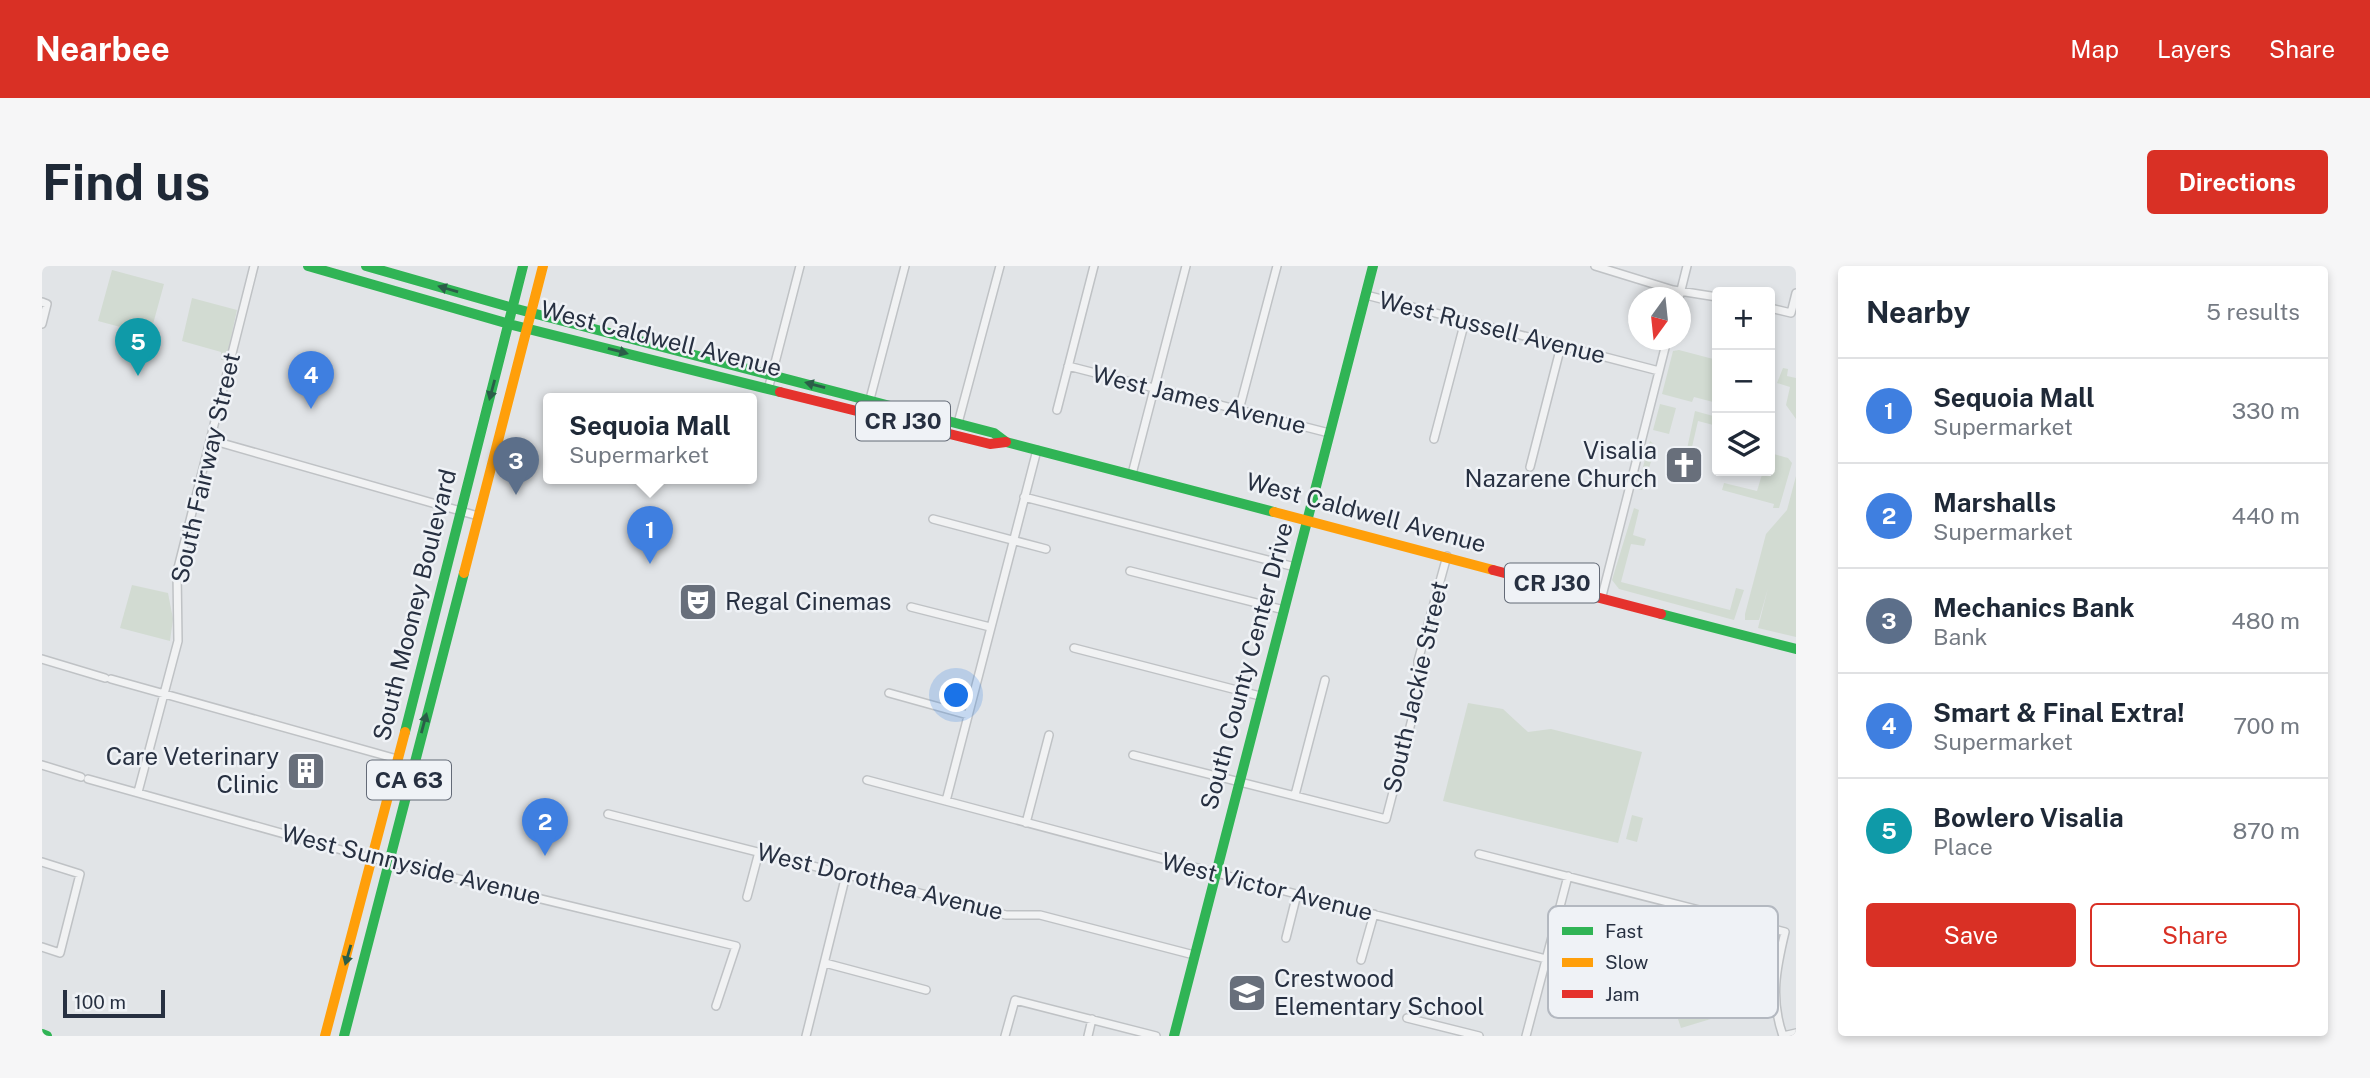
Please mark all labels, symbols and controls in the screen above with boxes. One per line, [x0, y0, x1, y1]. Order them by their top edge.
text: Nearbee [35, 30, 170, 68]
text: Map [2070, 35, 2119, 63]
text: Layers [2157, 35, 2231, 63]
text: Share [2269, 35, 2335, 63]
button: Directions [2147, 150, 2328, 214]
text: Find us [42, 153, 210, 211]
one-way arrow [437, 284, 458, 294]
street label: West Russell Avenue [1376, 285, 1608, 369]
north arrow [1628, 287, 1691, 350]
map controls [1712, 287, 1775, 476]
button: + [1712, 287, 1775, 350]
text: Nearby [1866, 294, 1970, 330]
street label: West Caldwell Avenue [538, 295, 785, 382]
text: 5 results [2206, 298, 2300, 325]
pin: 5 [115, 318, 161, 376]
one-way arrow [607, 346, 629, 357]
street label: South Fairway Street [165, 350, 245, 586]
button: − [1712, 350, 1775, 413]
pin: 4 [288, 351, 334, 409]
street label: West James Avenue [1089, 359, 1309, 439]
one-way arrow [804, 379, 826, 390]
one-way arrow [487, 380, 497, 401]
text: Sequoia Mall [1933, 382, 2095, 413]
popup [543, 393, 757, 484]
text: 1 [1884, 397, 1894, 424]
text: 330 m [2232, 397, 2300, 424]
road number: CR J30 [856, 402, 950, 440]
text: Sequoia Mall [569, 410, 731, 441]
button: layers [1712, 413, 1775, 476]
text: Supermarket [1933, 413, 2073, 440]
place label: Visalia Nazarene Church [1465, 436, 1657, 492]
pin: 3 [493, 437, 539, 495]
text: Supermarket [569, 441, 709, 468]
church icon: Visalia Nazarene Church [1663, 444, 1705, 486]
street label: South Mooney Boulevard [367, 466, 461, 744]
street label: West Caldwell Avenue [1243, 466, 1489, 558]
text: Marshalls [1933, 487, 2056, 518]
text: 2 [1882, 502, 1896, 529]
text: 440 m [2232, 502, 2300, 529]
pin: 1 [627, 506, 673, 564]
text: Supermarket [1933, 518, 2073, 545]
street label: South County Center Drive [1194, 519, 1298, 813]
road number: CR J30 [1505, 564, 1599, 602]
street label: South Jackie Street [1377, 578, 1453, 796]
theatre icon: Regal Cinemas [677, 581, 719, 623]
place label: Regal Cinemas [725, 587, 891, 615]
text: Mechanics Bank [1933, 592, 2135, 623]
text: 3 [1881, 607, 1897, 634]
text: 480 m [2231, 607, 2300, 634]
text: Bank [1933, 623, 1987, 650]
your location [939, 678, 973, 712]
text: Smart & Final Extra! [1933, 697, 2185, 728]
one-way arrow [419, 712, 430, 734]
text: 4 [1881, 712, 1897, 739]
text: 700 m [2233, 712, 2300, 739]
text: Supermarket [1933, 728, 2073, 755]
place label: Care Veterinary Clinic [106, 742, 279, 798]
building icon: Care Veterinary Clinic [285, 750, 327, 792]
road number: CA 63 [367, 760, 451, 800]
pin: 2 [522, 798, 568, 856]
text: Bowlero Visalia [1933, 802, 2124, 833]
text: 5 [1881, 817, 1897, 844]
text: 870 m [2233, 817, 2300, 844]
street label: West Sunnyside Avenue [279, 818, 544, 910]
text: Place [1933, 833, 1993, 860]
street label: West Dorothea Avenue [754, 837, 1006, 925]
street label: West Victor Avenue [1159, 846, 1376, 926]
button: Save [1866, 903, 2076, 967]
button: Share [2090, 903, 2300, 967]
legend [1548, 906, 1778, 1018]
text: Fast [1605, 920, 1643, 942]
one-way arrow [342, 945, 352, 966]
text: Slow [1605, 951, 1649, 973]
place label: Crestwood Elementary School [1274, 964, 1485, 1020]
school or university icon: Crestwood Elementary School [1226, 972, 1268, 1014]
text: Jam [1605, 983, 1639, 1005]
scale bar [63, 987, 164, 1019]
text: 100 m [74, 991, 126, 1013]

